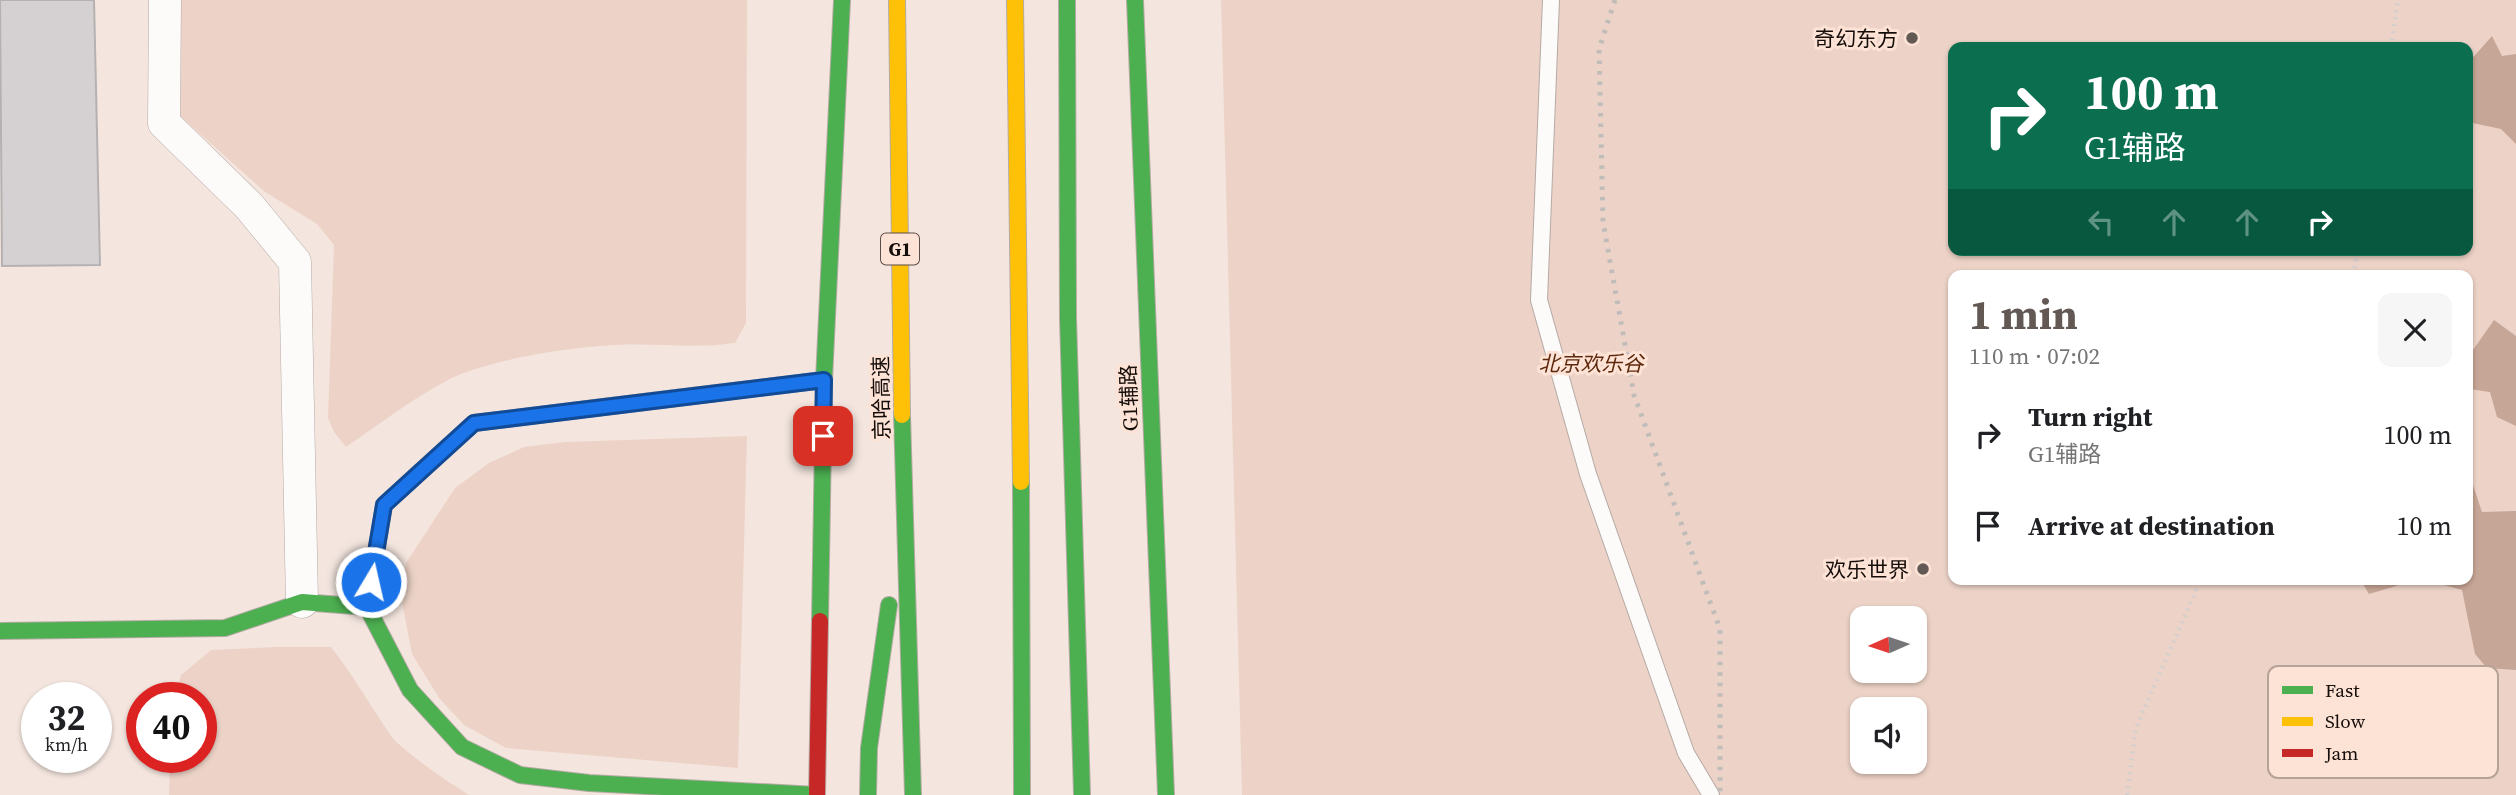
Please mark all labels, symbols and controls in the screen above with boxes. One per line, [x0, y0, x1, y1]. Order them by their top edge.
place label: 奇幻东方 [1814, 24, 1898, 53]
marker: 奇幻东方 [1904, 30, 1920, 46]
text: 100 m [2084, 58, 2219, 125]
icon: right [1969, 70, 2060, 161]
text: G1辅路 [2084, 126, 2186, 170]
icon: left [2082, 203, 2120, 241]
icon: ahead [2155, 203, 2193, 241]
icon: ahead [2228, 203, 2266, 241]
icon: right [2301, 203, 2339, 241]
road number: G1 [881, 233, 919, 264]
text: 1 min [1969, 285, 2078, 343]
button: close [2378, 293, 2452, 367]
text: 110 m · 07:02 [1969, 340, 2100, 372]
park label: 北京欢乐谷 [1539, 349, 1645, 378]
street label: 京哈高速 [866, 356, 896, 440]
street label: G1辅路 [1113, 364, 1145, 432]
text: Turn right [2028, 399, 2152, 435]
pin [793, 406, 853, 466]
icon: right [1969, 416, 2007, 454]
icon: arrive [804, 417, 842, 455]
text: 100 m [2384, 417, 2452, 453]
text: G1辅路 [2028, 438, 2101, 470]
icon: arrive [1969, 507, 2007, 545]
text: Arrive at destination [2028, 508, 2275, 544]
text: 10 m [2397, 508, 2452, 544]
position arrow [334, 545, 408, 619]
place label: 欢乐世界 [1825, 555, 1909, 584]
marker: 欢乐世界 [1915, 561, 1931, 577]
north arrow [1850, 606, 1927, 682]
map controls [1850, 606, 1927, 774]
legend [2268, 666, 2498, 778]
text: Fast [2325, 677, 2360, 703]
speed limit sign: 40 [126, 682, 217, 773]
text: 32 [48, 694, 85, 742]
button: sound [1850, 697, 1927, 774]
text: Slow [2325, 708, 2366, 734]
text: km/h [45, 732, 88, 757]
text: Jam [2324, 740, 2358, 766]

